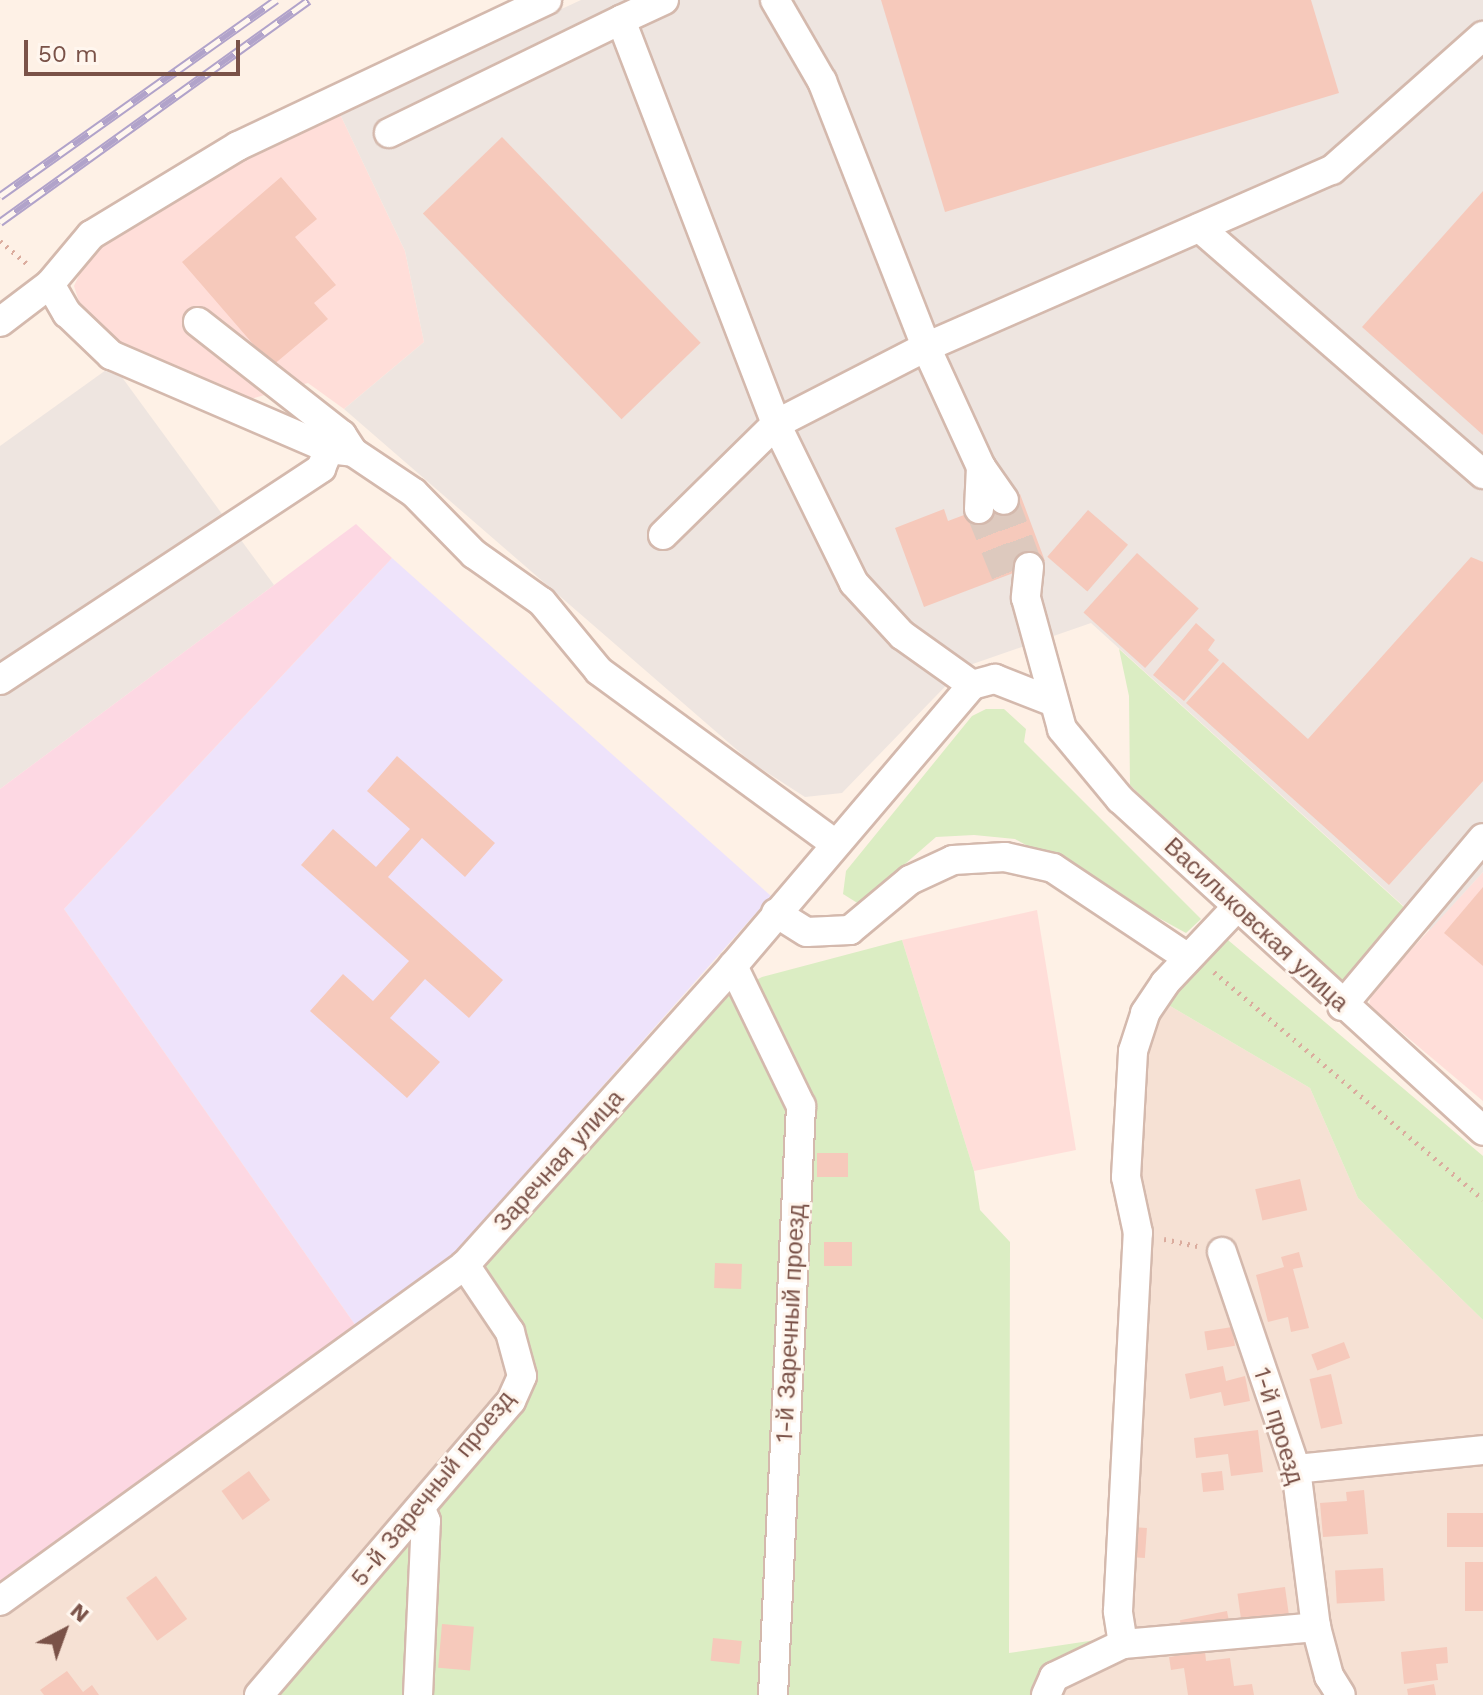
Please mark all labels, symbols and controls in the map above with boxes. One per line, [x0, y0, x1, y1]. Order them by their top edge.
scale bar [28, 24, 244, 74]
text: 50 m [38, 40, 98, 68]
street label: Васильковская улица [1158, 832, 1354, 1018]
street label: Заречная улица [488, 1084, 630, 1238]
street label: 1-й Заречный проезд [770, 1203, 812, 1443]
street label: 1-й проезд [1247, 1364, 1309, 1488]
street label: 5-й Заречный проезд [345, 1385, 521, 1593]
north arrow [24, 1591, 104, 1671]
text: N [66, 1598, 94, 1627]

